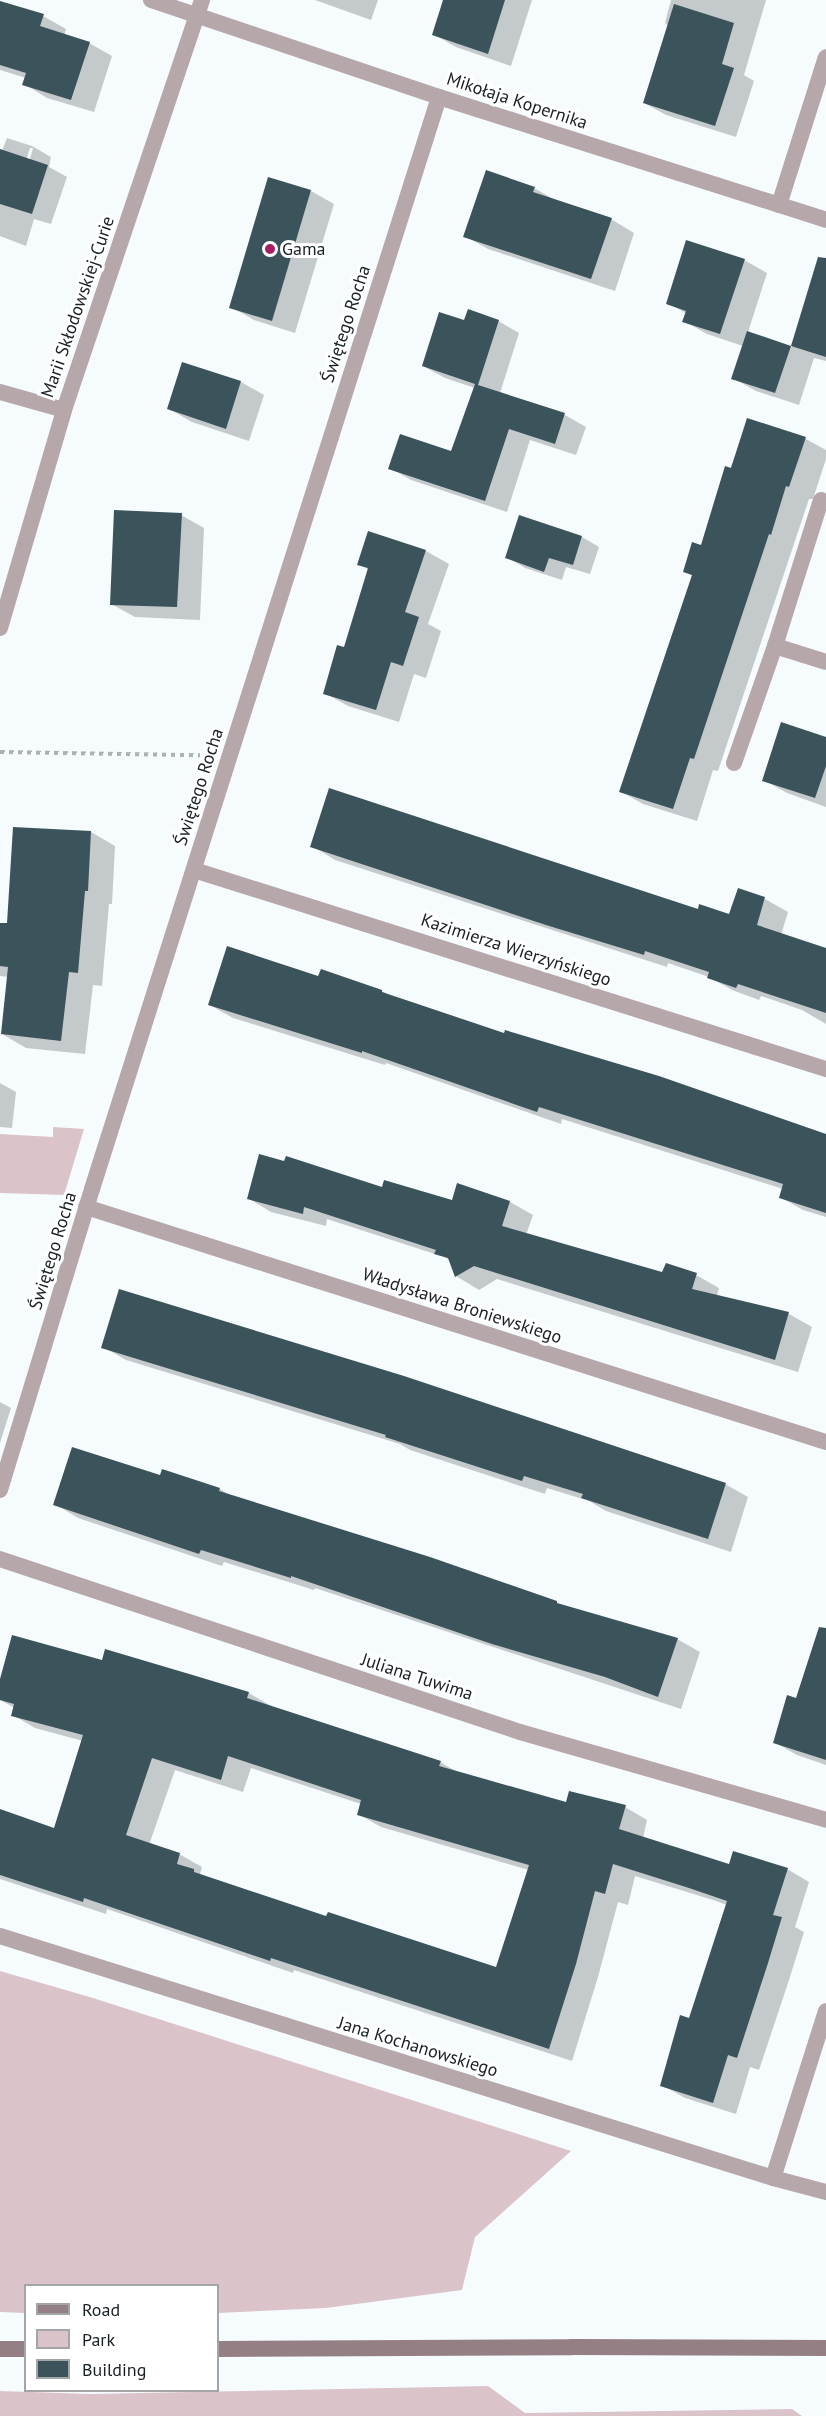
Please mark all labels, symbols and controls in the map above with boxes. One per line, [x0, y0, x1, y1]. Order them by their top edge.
street label: Mikołaja Kopernika [444, 68, 590, 134]
street label: Marii Skłodowskiej-Curie [37, 213, 119, 401]
place label: Gama [282, 238, 325, 260]
marker: Gama [263, 242, 277, 256]
street label: Świętego Rocha [317, 263, 375, 385]
street label: Świętego Rocha [170, 726, 228, 848]
street label: Kazimierza Wierzyńskiego [418, 909, 614, 991]
street label: Świętego Rocha [25, 1189, 81, 1313]
street label: Władysława Broniewskiego [360, 1264, 564, 1348]
street label: Juliana Tuwima [358, 1649, 476, 1705]
street label: Jana Kochanowskiego [335, 2012, 501, 2082]
legend [24, 2284, 219, 2392]
text: Road [82, 2298, 120, 2321]
text: Park [82, 2328, 115, 2351]
text: Building [82, 2358, 146, 2381]

